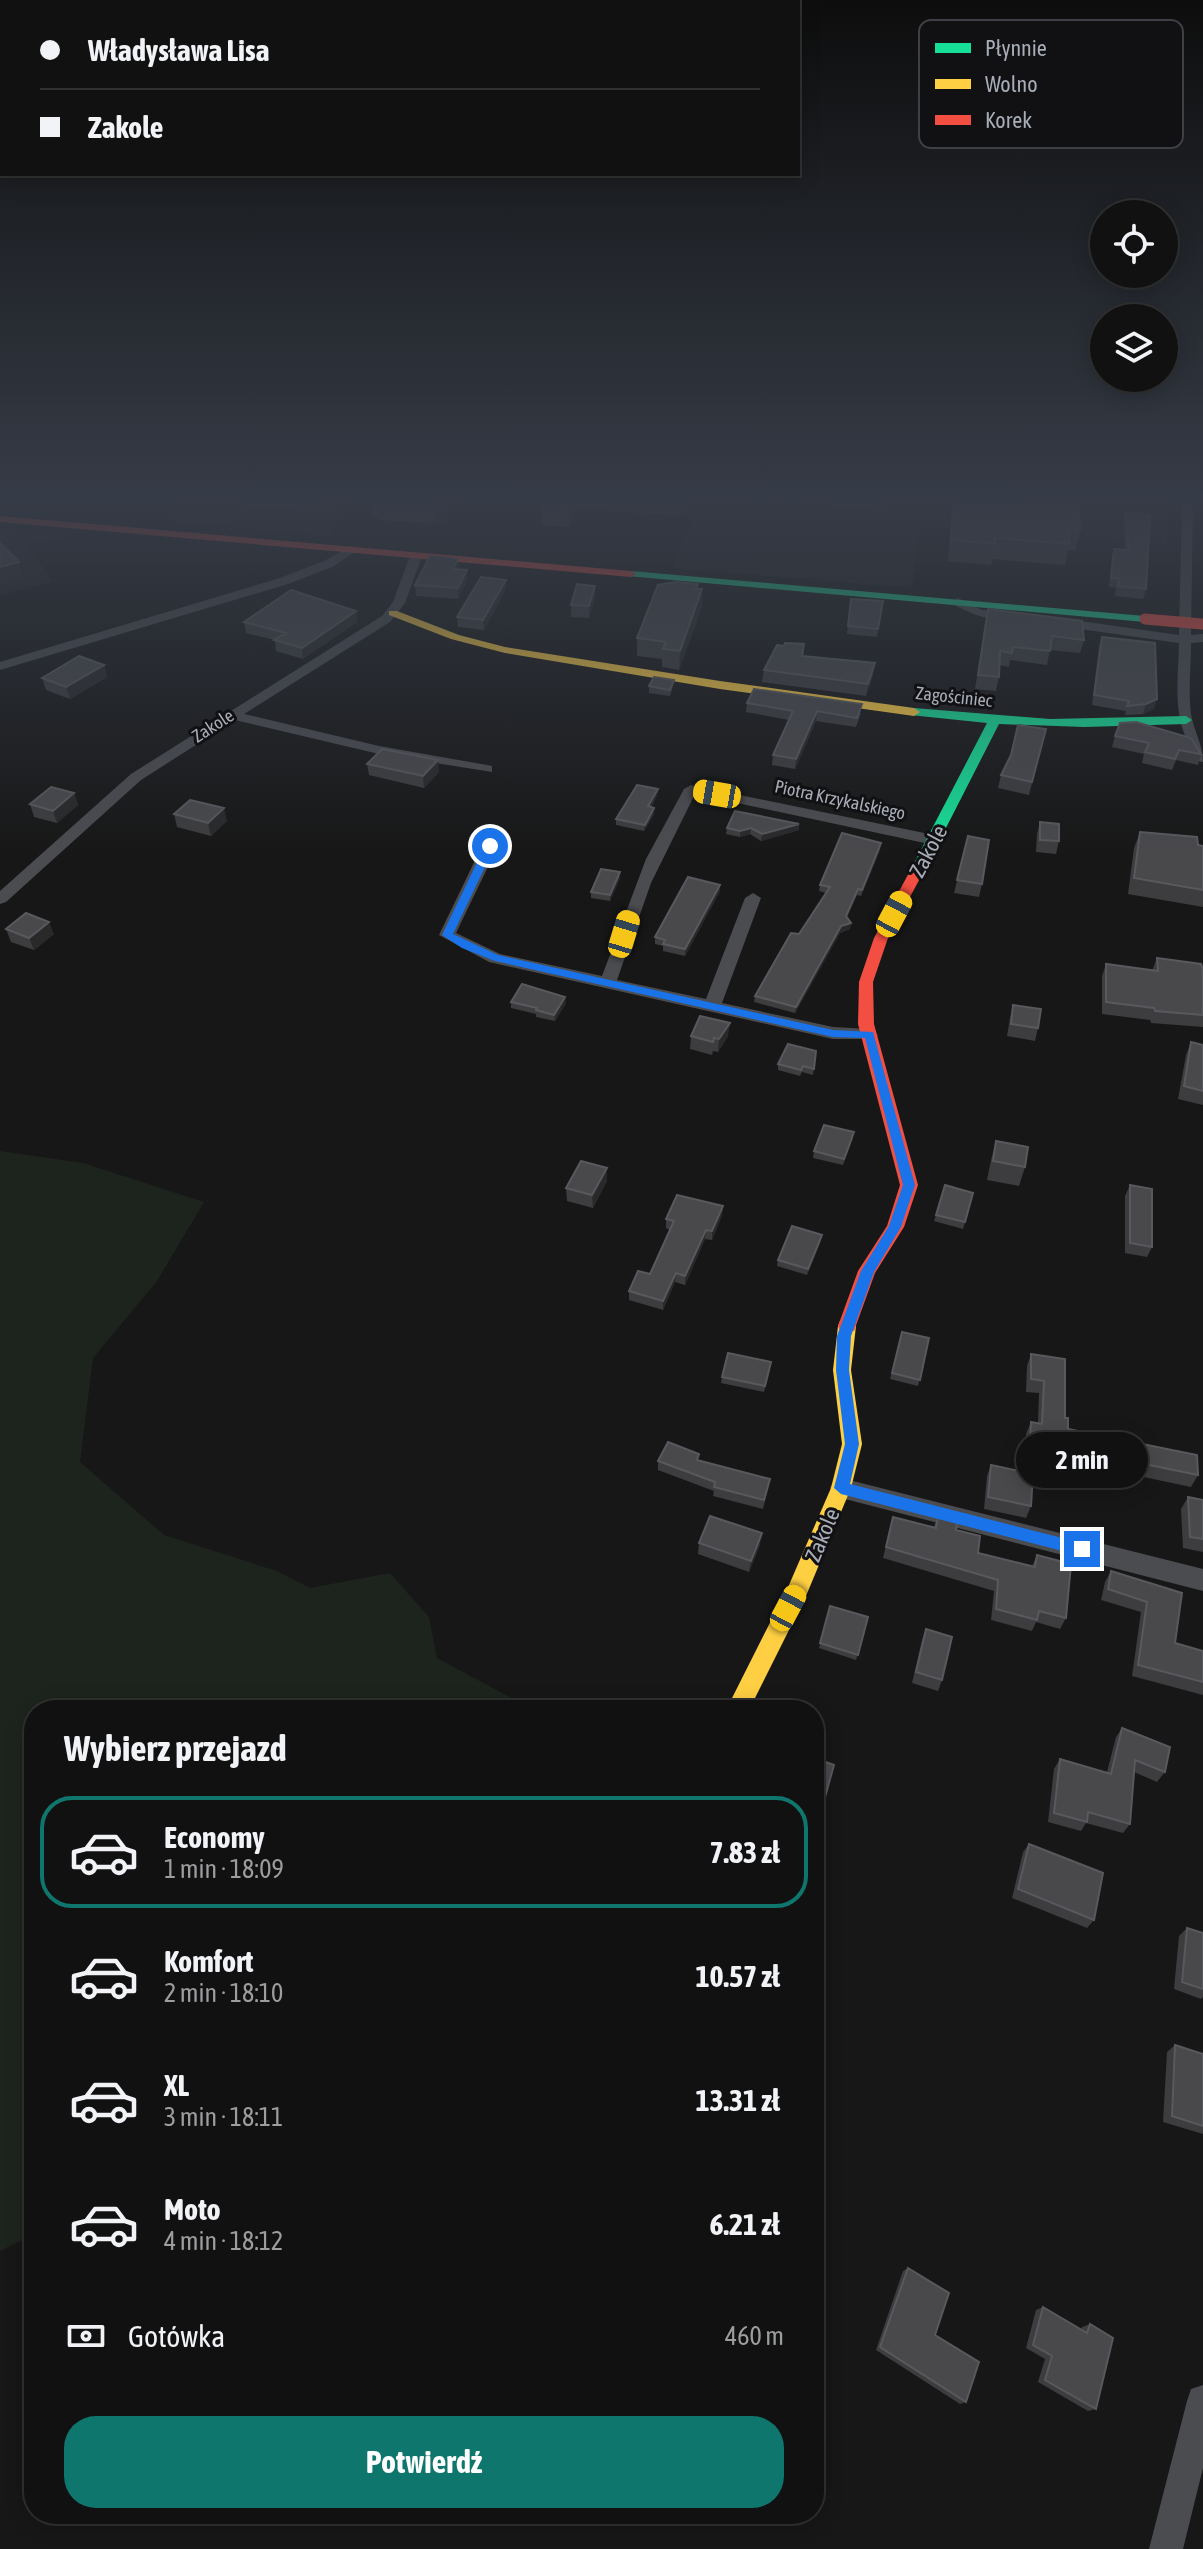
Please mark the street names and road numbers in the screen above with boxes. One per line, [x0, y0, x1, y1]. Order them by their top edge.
street label: Zagościniec [915, 682, 994, 711]
street label: Zakole [188, 704, 237, 747]
street label: Piotra Krzykalskiego [773, 775, 907, 824]
street label: Zakole [904, 820, 952, 882]
street label: Zakole [799, 1504, 845, 1566]

